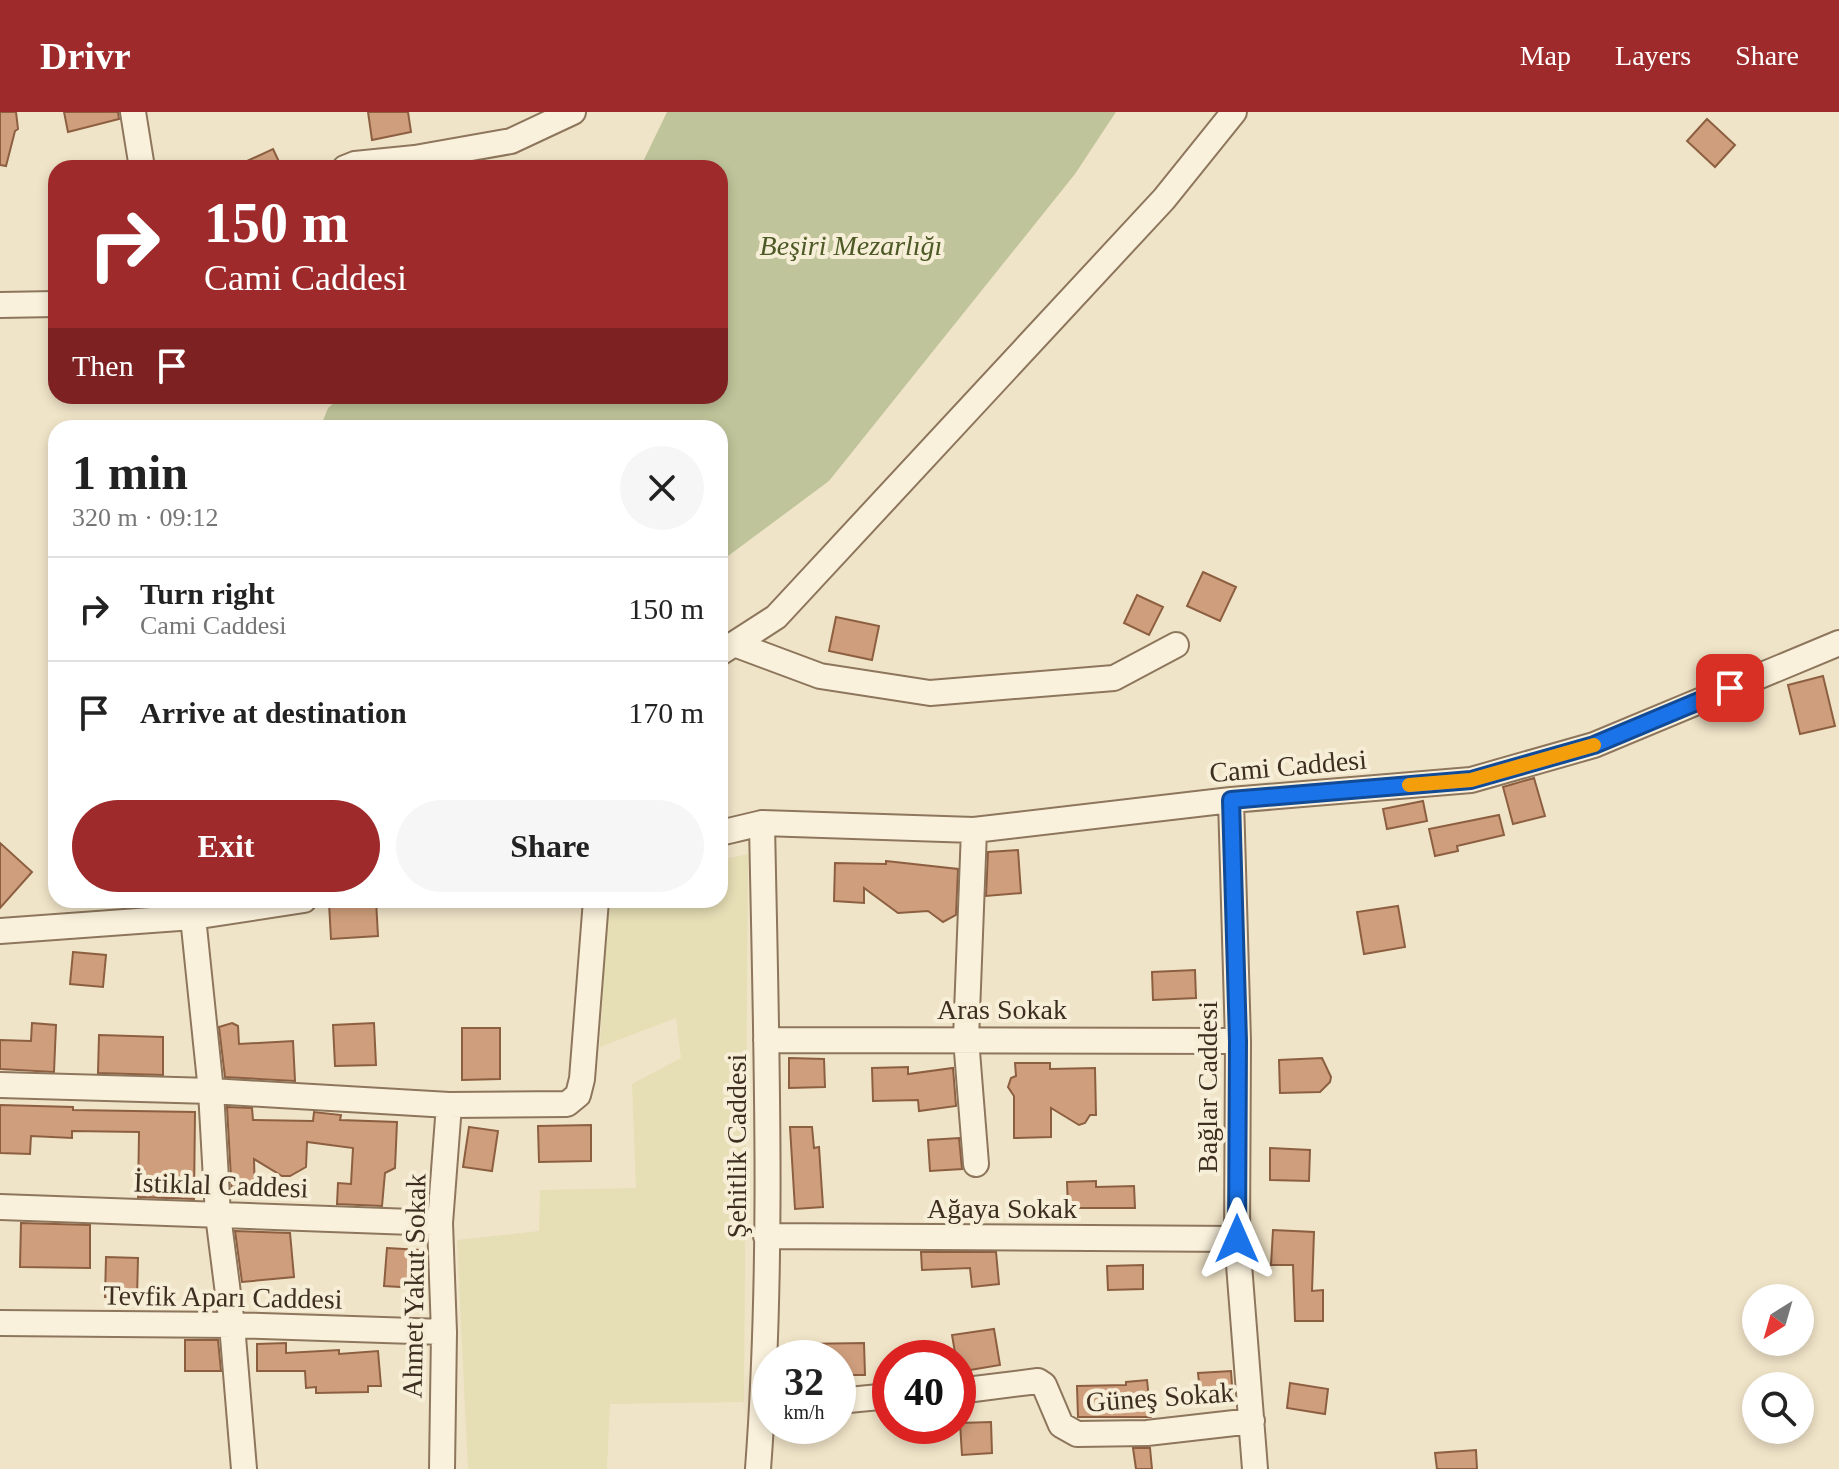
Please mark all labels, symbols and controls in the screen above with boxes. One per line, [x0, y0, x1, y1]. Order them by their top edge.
text: Drivr [40, 35, 131, 77]
text: Map [1520, 40, 1571, 71]
text: Layers [1615, 40, 1691, 71]
text: Share [1735, 40, 1799, 71]
icon: right [72, 192, 176, 296]
text: 150 m [204, 192, 349, 254]
park label: Beşiri Mezarlığı [760, 230, 942, 261]
text: Cami Caddesi [204, 258, 407, 298]
icon: arrive [150, 344, 194, 388]
text: Then [72, 349, 134, 382]
text: 1 min [72, 446, 188, 499]
button: close [620, 446, 704, 530]
text: 320 m · 09:12 [72, 503, 219, 532]
text: Turn right [140, 577, 275, 610]
icon: right [72, 587, 116, 631]
text: 150 m [628, 592, 704, 625]
text: Cami Caddesi [140, 611, 287, 640]
pin [1696, 654, 1764, 722]
icon: arrive [1708, 666, 1752, 710]
icon: arrive [72, 691, 116, 735]
text: Arrive at destination [140, 696, 407, 729]
text: 170 m [628, 696, 704, 729]
street label: Cami Caddesi [1208, 744, 1368, 788]
button: Exit [72, 800, 380, 892]
button: Share [396, 800, 704, 892]
street label: Aras Sokak [937, 994, 1067, 1025]
street label: Bağlar Caddesi [1192, 1001, 1223, 1173]
street label: Şehitlik Caddesi [721, 1054, 752, 1238]
street label: İstiklal Caddesi [133, 1166, 309, 1204]
street label: Ahmet Yakut Sokak [397, 1173, 431, 1399]
street label: Ağaya Sokak [927, 1193, 1077, 1224]
position arrow [1195, 1197, 1279, 1281]
street label: Tevfik Aparı Caddesi [103, 1279, 343, 1315]
north arrow [1742, 1284, 1814, 1356]
map controls [1742, 1284, 1814, 1444]
speed limit sign: 40 [872, 1340, 976, 1444]
text: 32 [784, 1359, 824, 1404]
button: search [1742, 1372, 1814, 1444]
street label: Güneş Sokak [1085, 1376, 1235, 1418]
text: km/h [783, 1401, 825, 1423]

